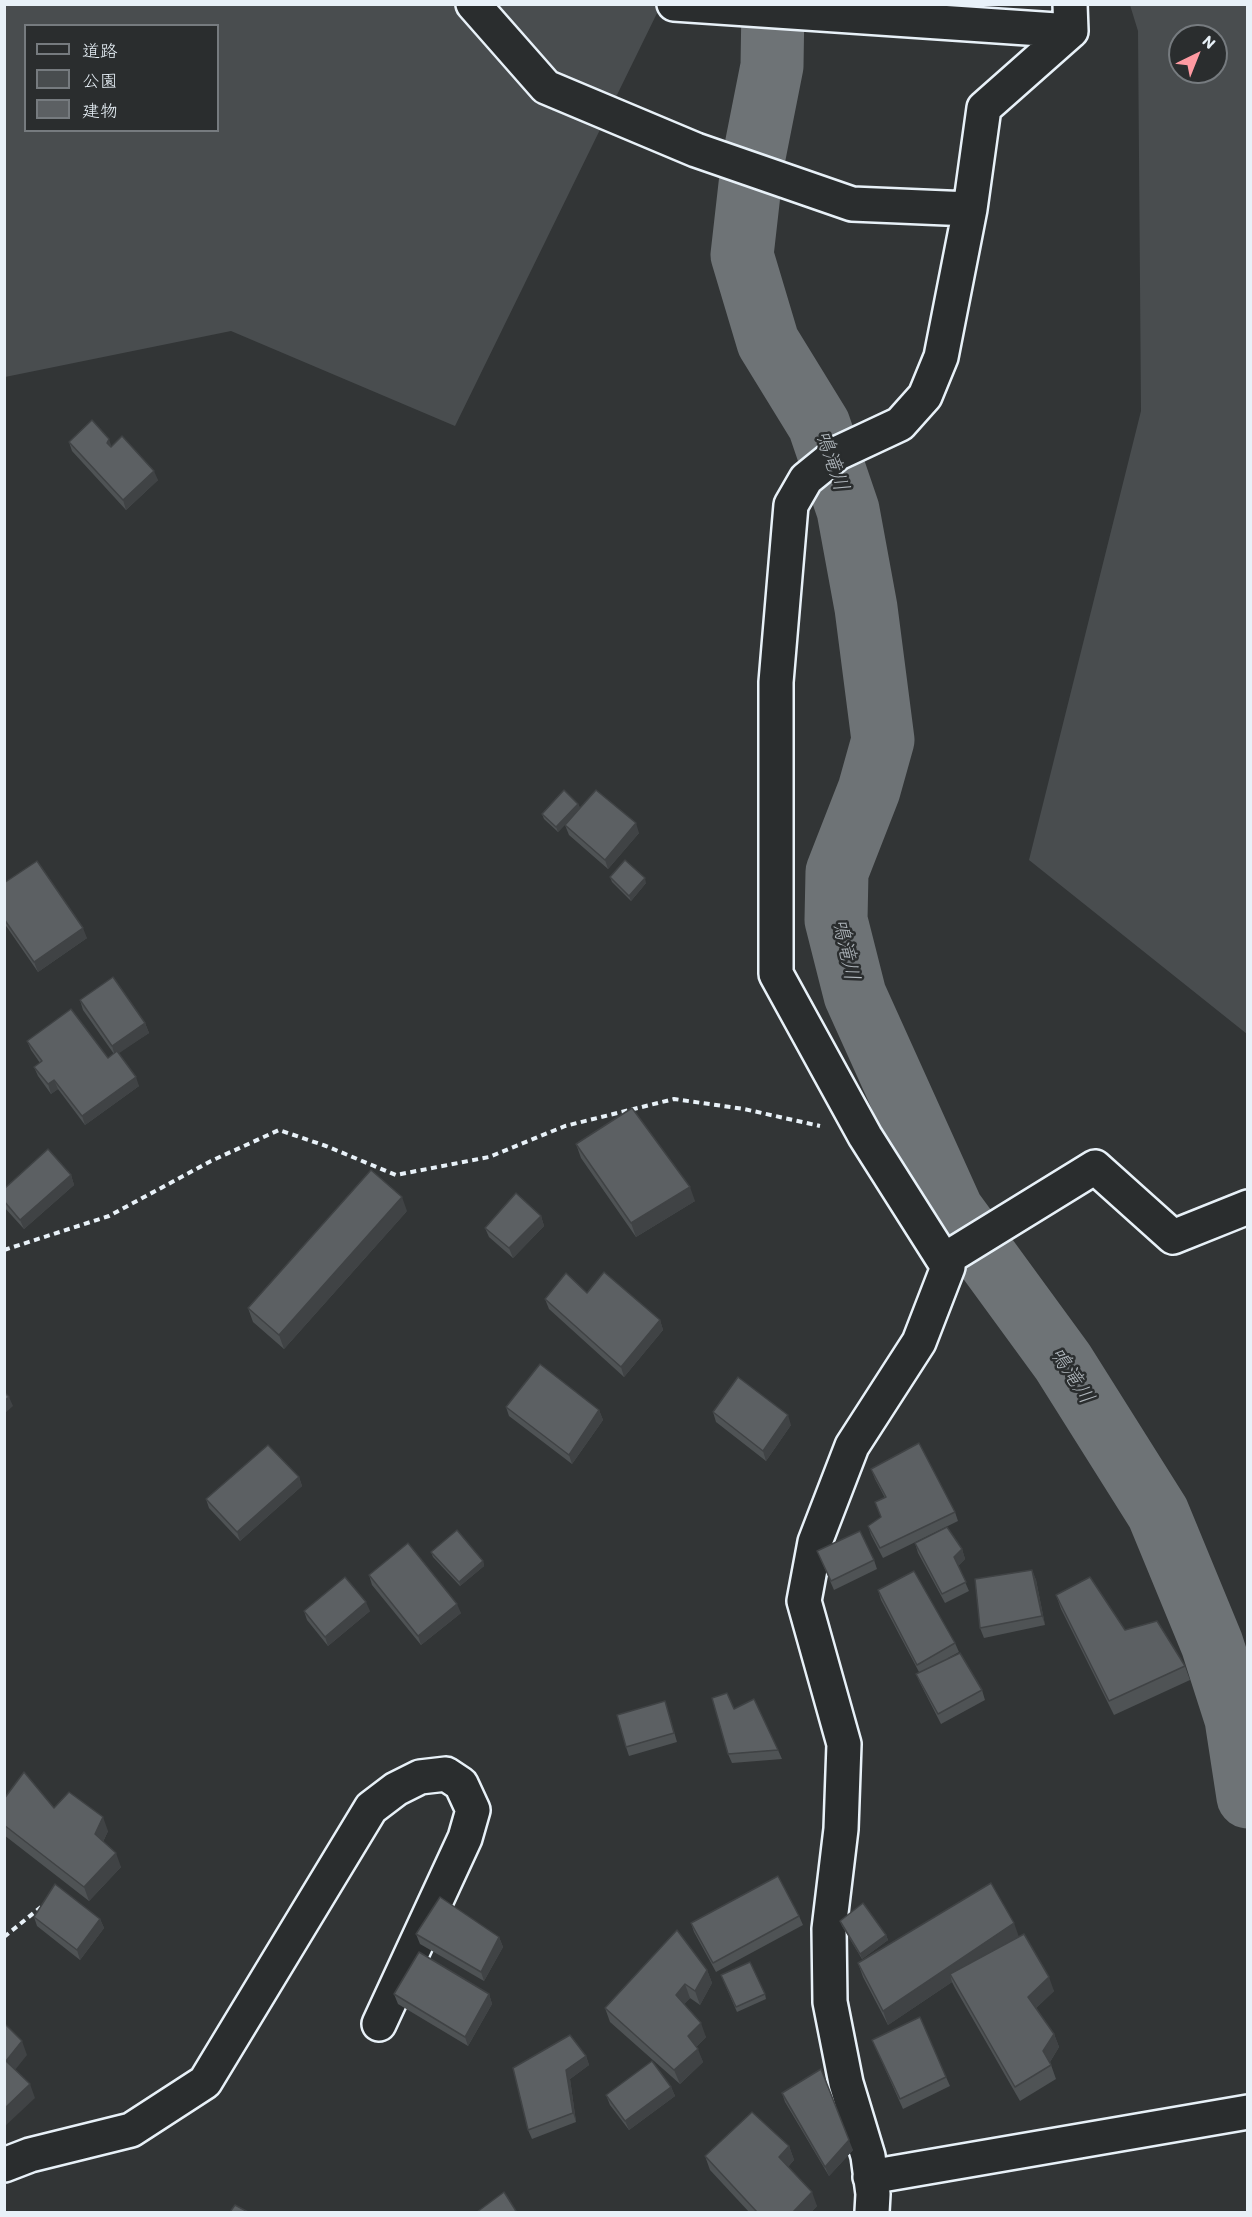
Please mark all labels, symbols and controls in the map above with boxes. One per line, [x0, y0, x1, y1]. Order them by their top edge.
legend [24, 24, 219, 132]
north arrow [1168, 24, 1228, 84]
text: N [1199, 31, 1220, 53]
text: 道路 [82, 40, 118, 62]
text: 公園 [82, 70, 118, 92]
text: 建物 [82, 100, 118, 122]
water label: 鳴滝川 [809, 427, 853, 495]
water label: 鳴滝川 [826, 917, 864, 983]
water label: 鳴滝川 [1043, 1343, 1099, 1409]

